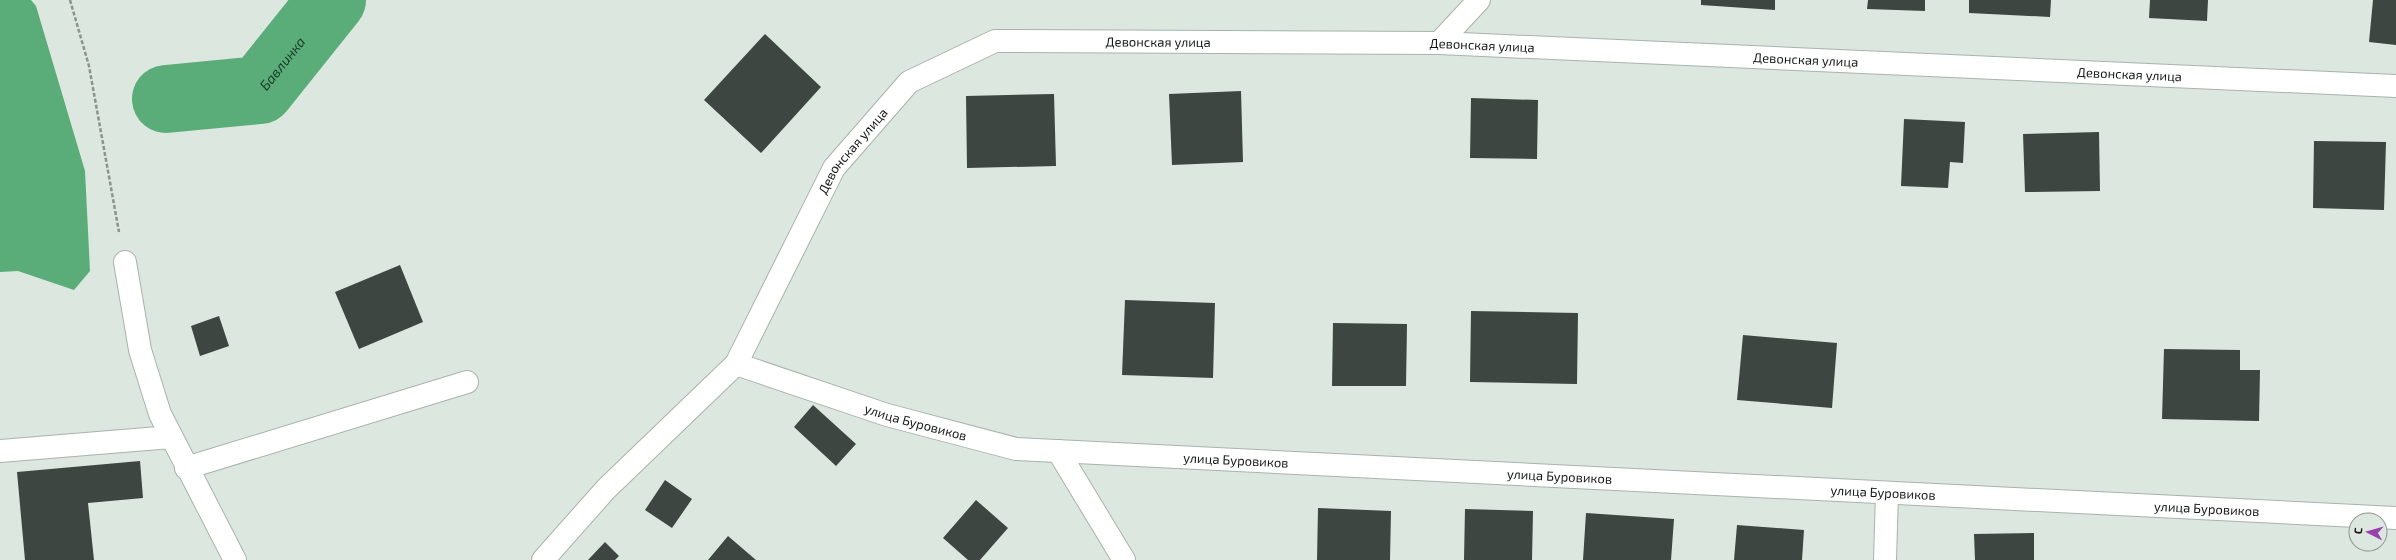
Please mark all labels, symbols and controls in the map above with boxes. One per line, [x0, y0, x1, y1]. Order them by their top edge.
water label: Бавлинка [255, 33, 308, 93]
street label: Девонская улица [1106, 33, 1211, 50]
street label: Девонская улица [1430, 35, 1535, 55]
street label: Девонская улица [1753, 49, 1859, 70]
street label: Девонская улица [2077, 64, 2182, 84]
street label: Девонская улица [814, 105, 891, 197]
street label: улица Буровиков [863, 400, 969, 444]
street label: улица Буровиков [1183, 449, 1289, 471]
street label: улица Буровиков [1507, 466, 1613, 487]
street label: улица Буровиков [1830, 482, 1936, 503]
street label: улица Буровиков [2154, 498, 2260, 519]
north arrow [2348, 512, 2388, 552]
text: С [2351, 526, 2364, 535]

